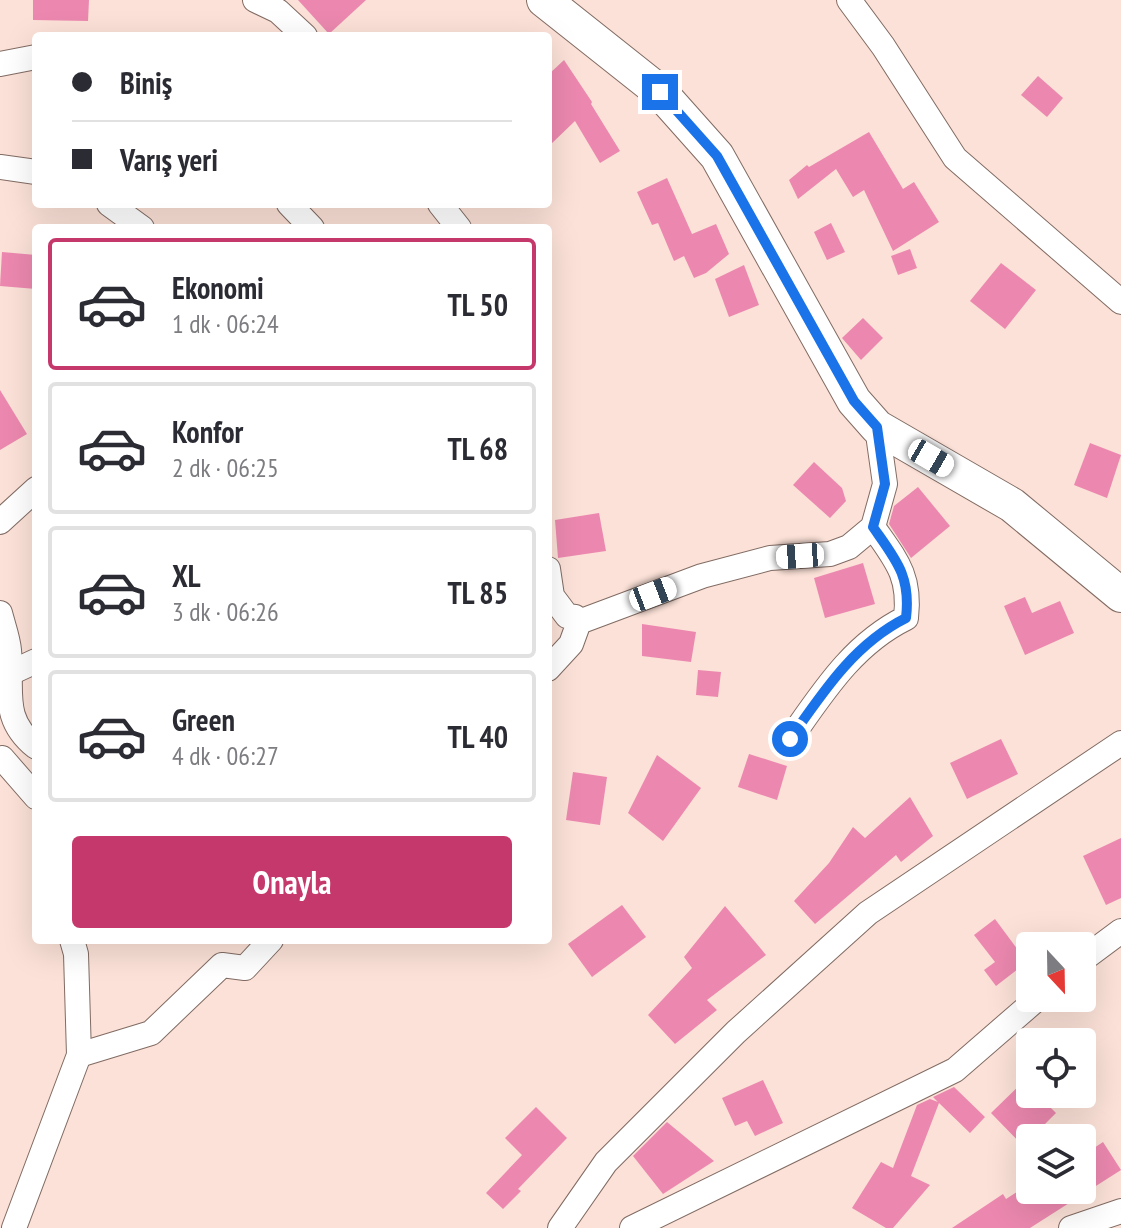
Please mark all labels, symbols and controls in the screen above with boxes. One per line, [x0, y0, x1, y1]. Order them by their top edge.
text: Biniş [120, 63, 172, 102]
route end [642, 74, 678, 110]
text: Varış yeri [120, 140, 218, 179]
icon: car [76, 268, 148, 340]
text: Ekonomi [172, 268, 264, 307]
text: TL 50 [448, 285, 508, 324]
text: 1 dk · 06:24 [172, 307, 279, 340]
icon: car [76, 412, 148, 484]
text: Konfor [172, 412, 243, 451]
text: TL 68 [448, 429, 508, 468]
car [904, 436, 958, 480]
text: 2 dk · 06:25 [172, 451, 279, 484]
car [775, 542, 825, 570]
icon: car [76, 556, 148, 628]
text: XL [172, 556, 201, 595]
text: TL 85 [448, 573, 508, 612]
car [626, 574, 680, 614]
text: 3 dk · 06:26 [172, 595, 279, 628]
icon: car [76, 700, 148, 772]
text: Green [172, 700, 235, 739]
text: TL 40 [448, 717, 508, 756]
route start [772, 721, 808, 757]
text: 4 dk · 06:27 [172, 739, 279, 772]
button: Onayla [72, 836, 512, 928]
north arrow [1016, 932, 1096, 1012]
map controls [1016, 932, 1096, 1204]
button: locate [1016, 1028, 1096, 1108]
button: layers [1016, 1124, 1096, 1204]

